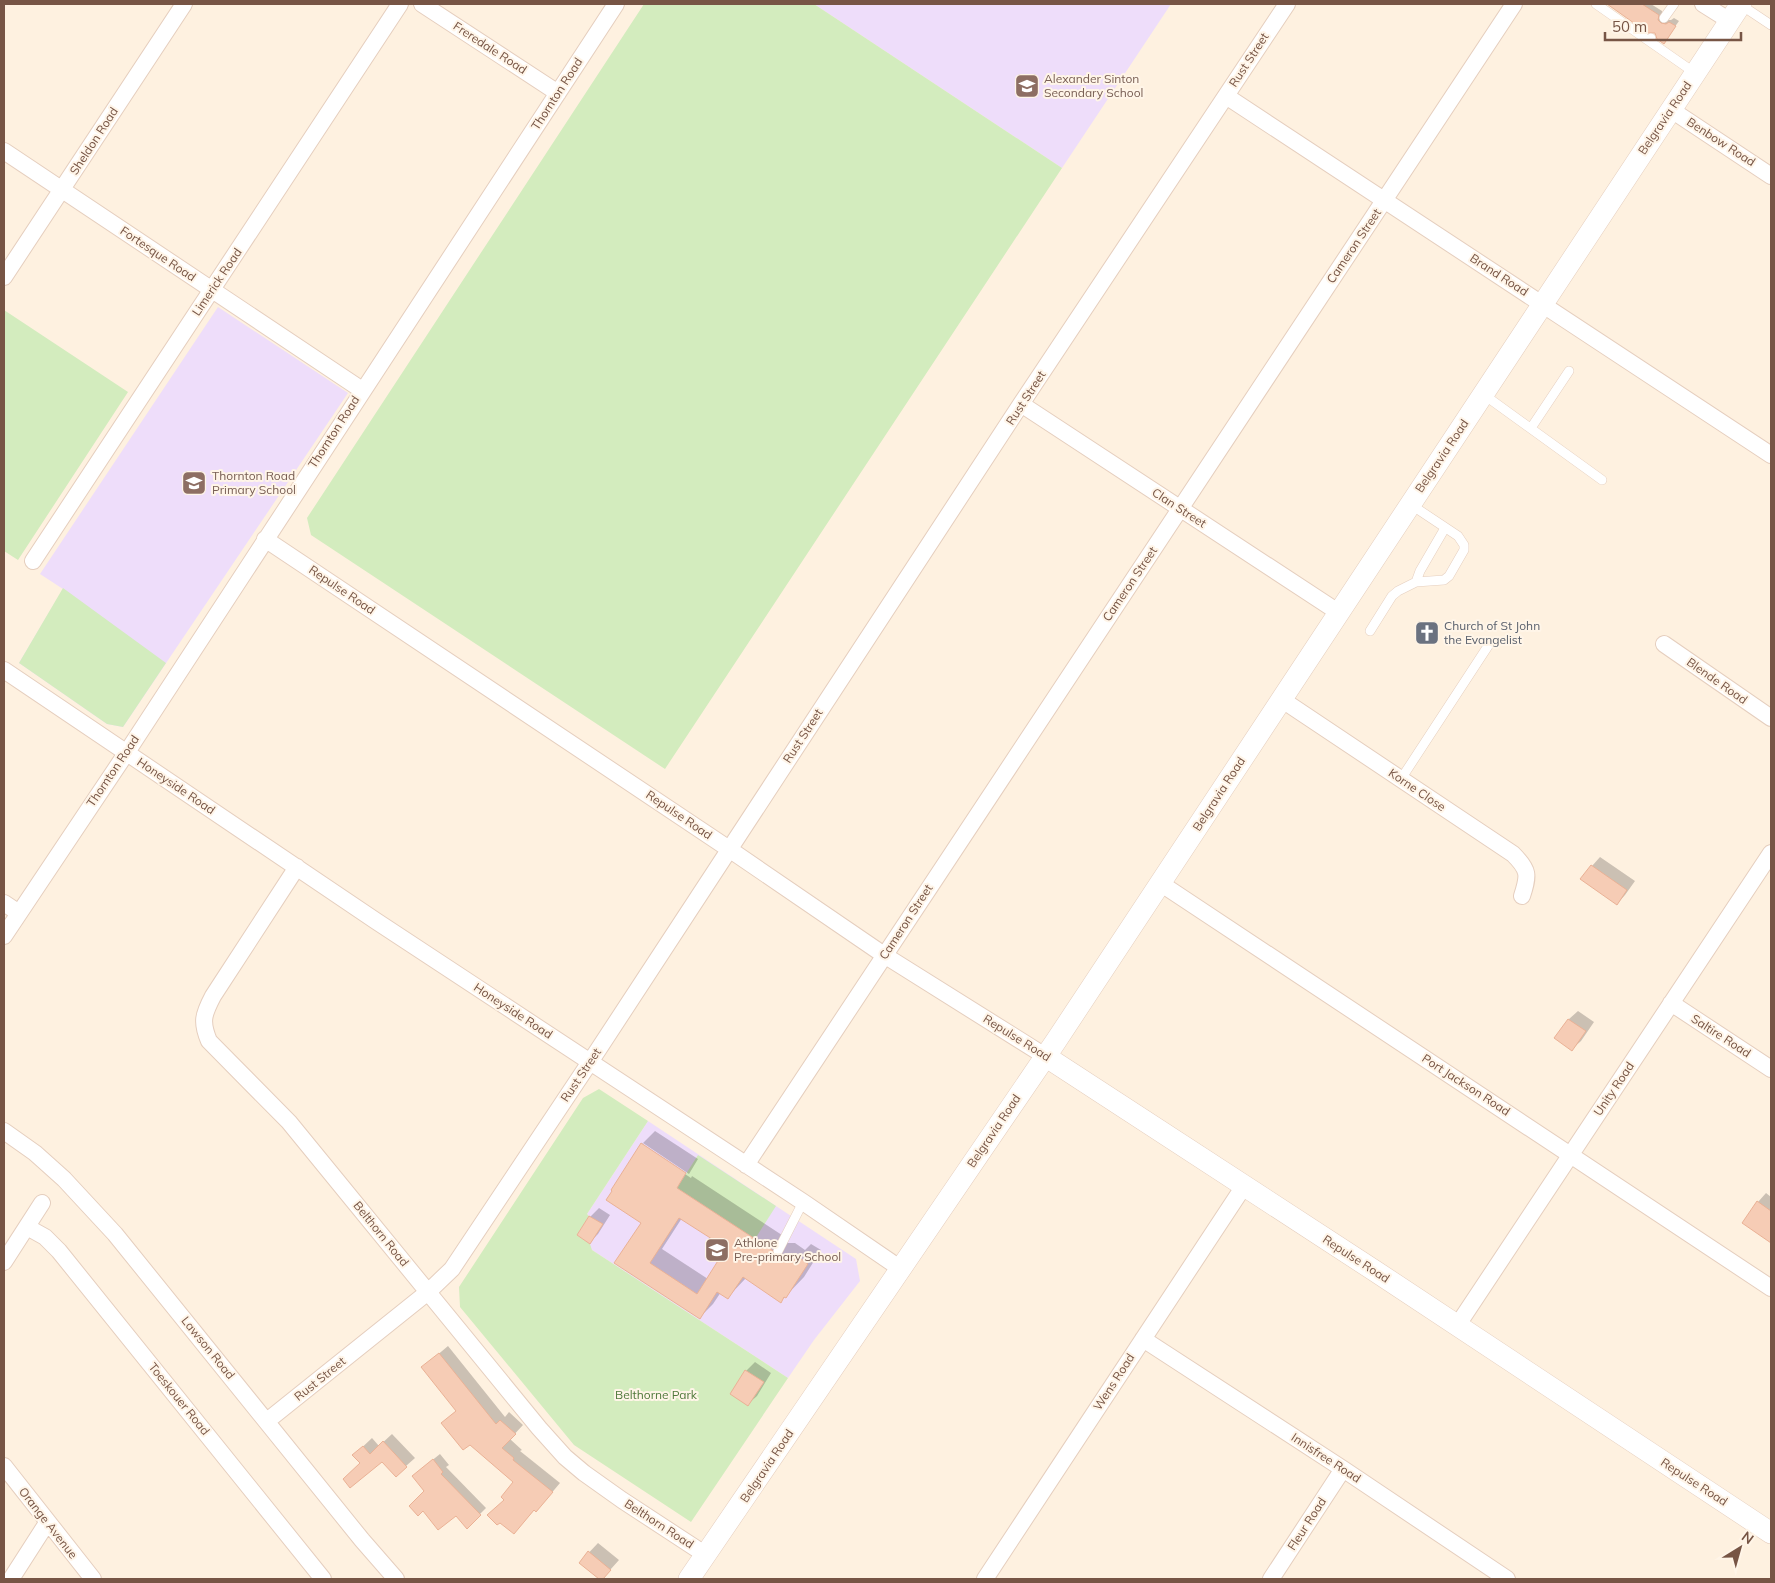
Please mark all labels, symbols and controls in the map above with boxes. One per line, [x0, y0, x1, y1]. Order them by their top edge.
scale bar [1605, 10, 1741, 42]
text: 50 m [1612, 17, 1647, 36]
street label: Freredale Road [451, 18, 530, 77]
street label: Rust Street [1226, 30, 1272, 90]
street label: Thornton Road [528, 55, 586, 133]
place label: Alexander Sinton Secondary School [1044, 71, 1143, 100]
school or university icon: Alexander Sinton Secondary School [1014, 73, 1040, 99]
street label: Belgravia Road [1635, 78, 1695, 157]
street label: Sheldon Road [66, 104, 121, 177]
street label: Benbow Road [1684, 114, 1758, 169]
street label: Cameron Street [1323, 206, 1384, 286]
street label: Fortesque Road [118, 223, 199, 284]
street label: Limerick Road [188, 245, 245, 318]
street label: Brand Road [1467, 250, 1531, 299]
street label: Rust Street [1003, 368, 1049, 428]
street label: Thornton Road [305, 393, 363, 471]
street label: Belgravia Road [1412, 416, 1472, 495]
place label: Thornton Road Primary School [212, 468, 296, 497]
school or university icon: Thornton Road Primary School [181, 470, 207, 496]
street label: Clan Street [1149, 485, 1209, 531]
street label: Cameron Street [1099, 544, 1160, 624]
street label: Repulse Road [306, 562, 378, 617]
place label: Church of St John the Evangelist [1444, 618, 1540, 647]
church icon: Church of St John the Evangelist [1414, 620, 1440, 646]
street label: Blende Road [1684, 654, 1751, 707]
street label: Rust Street [780, 706, 826, 766]
street label: Thornton Road [83, 732, 142, 809]
street label: Honeyside Road [134, 754, 218, 817]
street label: Belgravia Road [1189, 754, 1248, 834]
street label: Korne Close [1386, 765, 1449, 814]
street label: Repulse Road [643, 787, 715, 842]
street label: Cameron Street [876, 881, 935, 962]
street label: Honeyside Road [471, 980, 555, 1042]
street label: Repulse Road [981, 1011, 1054, 1064]
street label: Saltire Road [1689, 1011, 1754, 1060]
street label: Rust Street [557, 1045, 604, 1104]
street label: Port Jackson Road [1419, 1051, 1513, 1119]
street label: Unity Road [1590, 1059, 1637, 1119]
street label: Belgravia Road [964, 1091, 1024, 1170]
street label: Belthorn Road [351, 1198, 412, 1269]
street label: Repulse Road [1320, 1231, 1393, 1286]
place label: Athlone Pre-primary School [734, 1235, 841, 1264]
school or university icon: Athlone Pre-primary School [704, 1237, 730, 1263]
street label: Lawson Road [179, 1313, 238, 1382]
street label: Wens Road [1090, 1351, 1137, 1413]
street label: Rust Street [291, 1353, 348, 1404]
street label: Toeskouer Road [146, 1359, 213, 1438]
park label: Belthorne Park [615, 1387, 698, 1402]
street label: Belgravia Road [737, 1426, 797, 1505]
street label: Innisfree Road [1289, 1430, 1364, 1486]
street label: Repulse Road [1658, 1454, 1731, 1509]
street label: Orange Avenue [16, 1484, 81, 1561]
street label: Fleur Road [1284, 1494, 1329, 1553]
street label: Belthorn Road [622, 1496, 697, 1552]
north arrow [1715, 1523, 1765, 1573]
text: N [1738, 1527, 1757, 1548]

